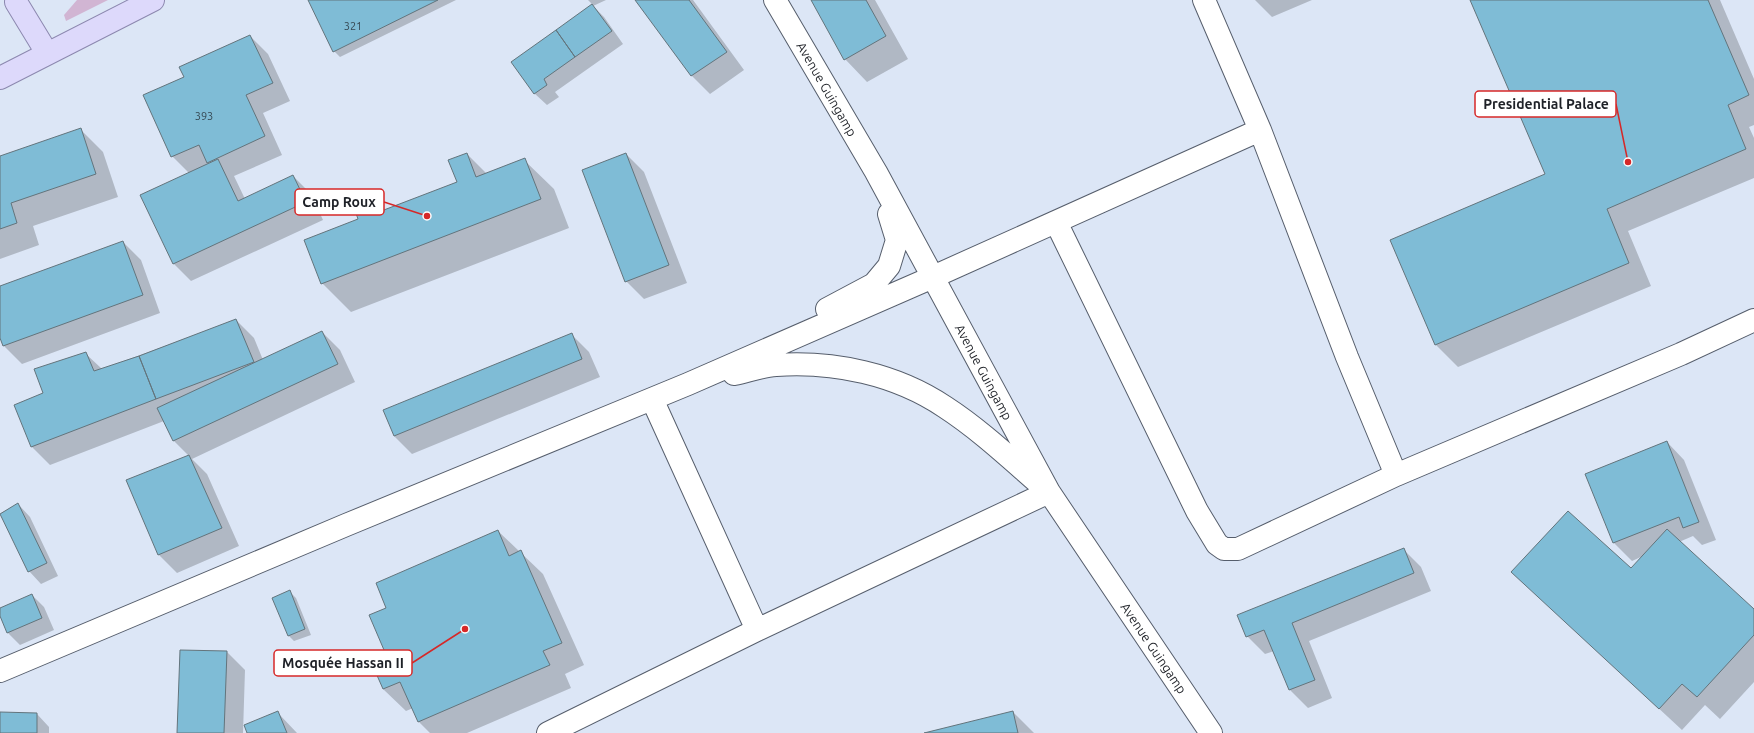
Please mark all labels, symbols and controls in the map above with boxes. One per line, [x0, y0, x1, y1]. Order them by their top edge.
house number: 321 [344, 20, 362, 32]
street label: Avenue Guingamp [794, 39, 860, 139]
callout: Presidential Palace [1475, 91, 1616, 117]
text: Presidential Palace [1483, 96, 1609, 112]
house number: 393 [195, 110, 213, 122]
callout: Camp Roux [295, 189, 384, 215]
text: Camp Roux [302, 194, 376, 210]
street label: Avenue Guingamp [953, 322, 1015, 422]
street label: Avenue Guingamp [1118, 600, 1190, 696]
callout: Mosquée Hassan II [274, 650, 412, 676]
text: Mosquée Hassan II [282, 655, 404, 671]

